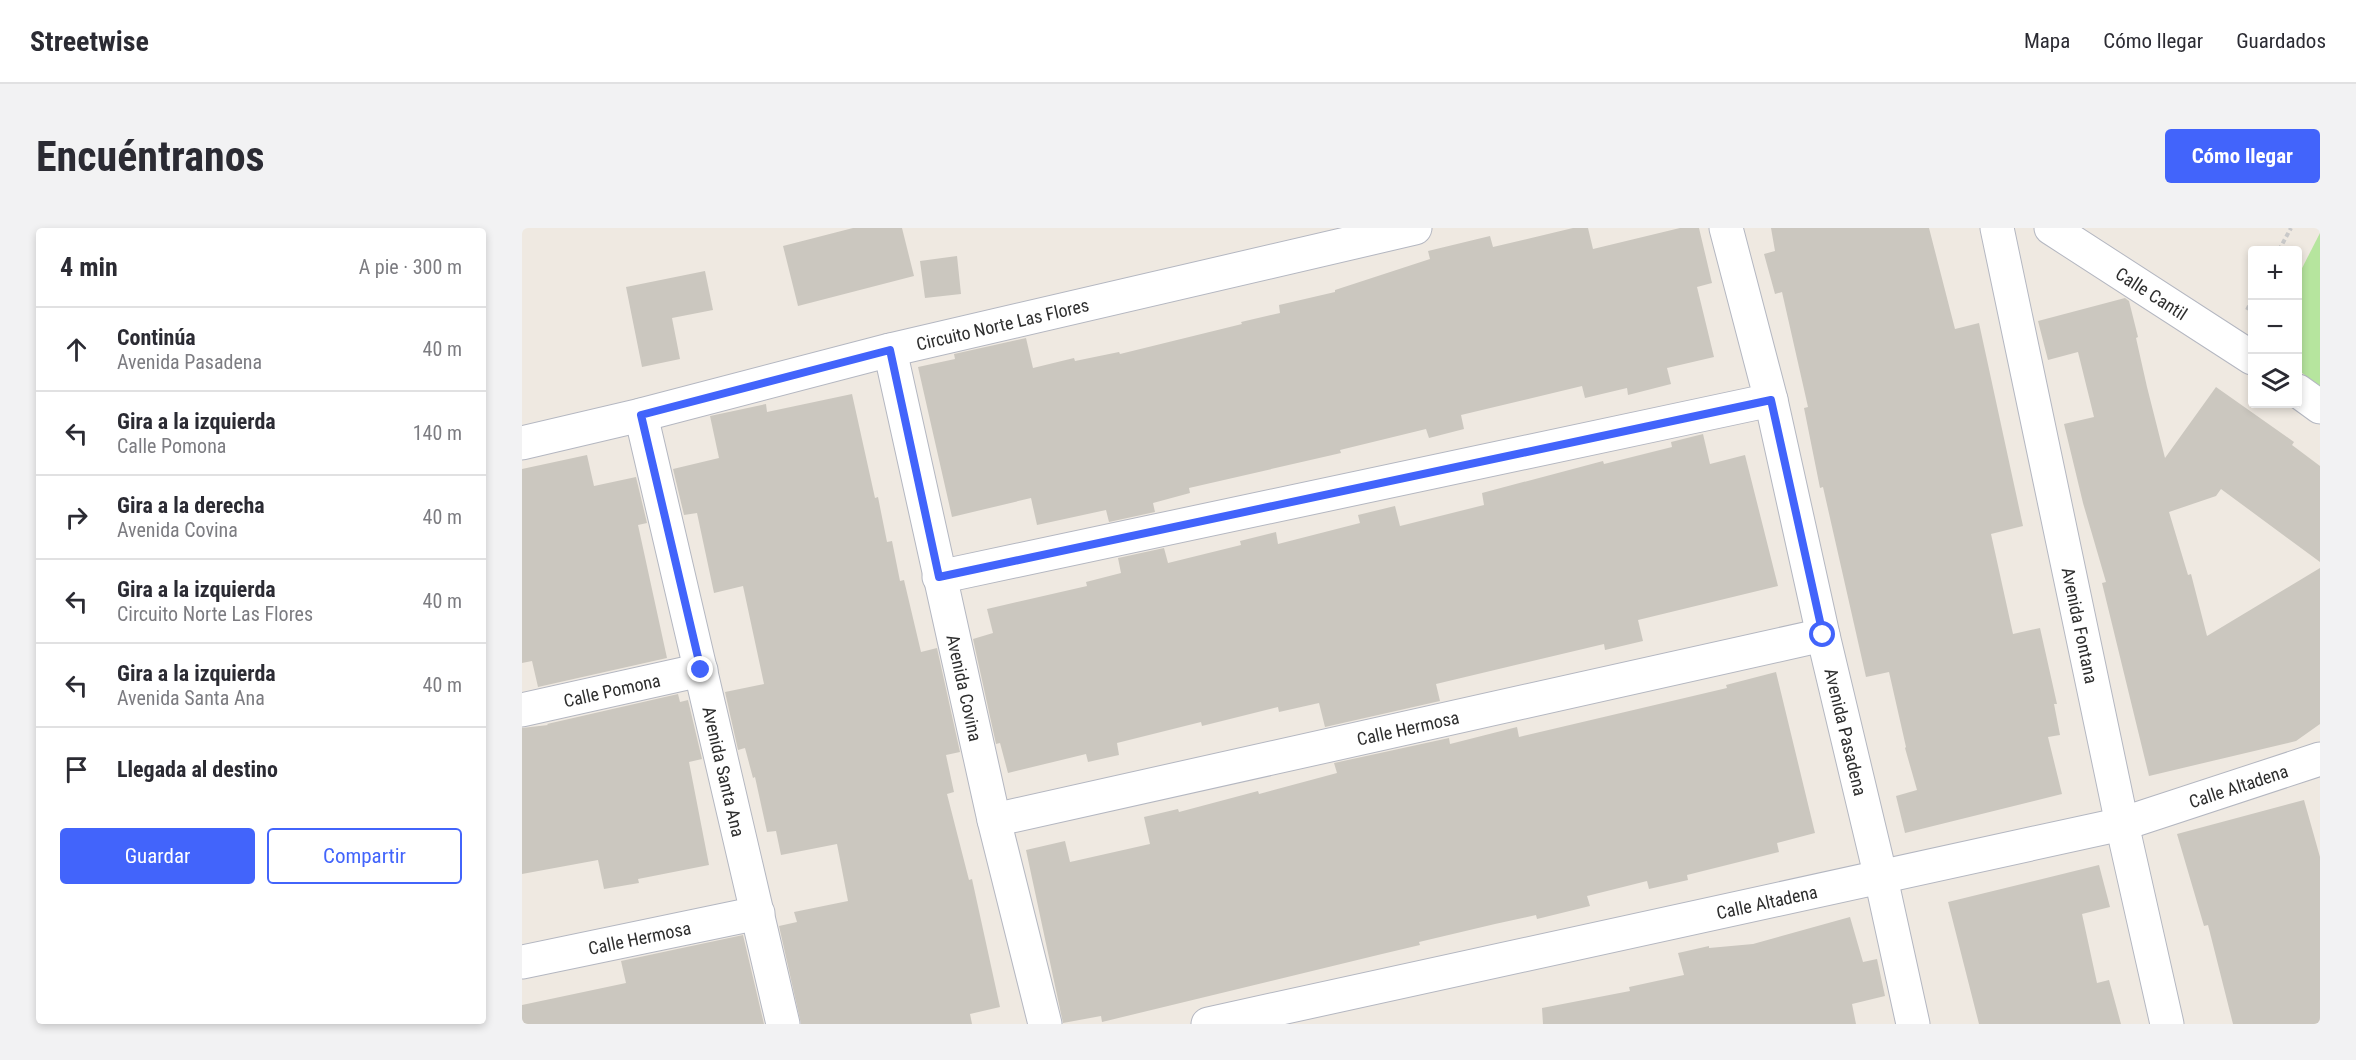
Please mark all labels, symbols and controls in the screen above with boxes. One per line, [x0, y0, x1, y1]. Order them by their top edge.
text: Streetwise [30, 25, 149, 58]
text: Mapa [2024, 29, 2070, 53]
text: Cómo llegar [2103, 29, 2203, 53]
text: Guardados [2236, 29, 2326, 53]
button: Cómo llegar [2165, 129, 2320, 183]
text: Encuéntranos [36, 132, 265, 181]
map controls [2248, 246, 2302, 408]
button: + [2248, 246, 2302, 300]
text: 4 min [60, 252, 118, 282]
text: A pie · 300 m [359, 255, 462, 279]
street label: Calle Cantil [2112, 262, 2191, 324]
street label: Circuito Norte Las Flores [914, 294, 1091, 354]
button: − [2248, 300, 2302, 354]
text: Continúa [117, 325, 196, 350]
icon: ahead [60, 333, 93, 366]
text: 40 m [423, 337, 462, 361]
text: Avenida Pasadena [117, 350, 262, 374]
button: layers [2248, 354, 2302, 408]
text: Gira a la izquierda [117, 409, 276, 434]
icon: left [60, 417, 93, 450]
text: 140 m [413, 421, 462, 445]
text: Calle Pomona [117, 434, 226, 458]
text: Gira a la derecha [117, 493, 265, 518]
icon: right [60, 501, 93, 534]
text: 40 m [423, 505, 462, 529]
text: Avenida Covina [117, 518, 238, 542]
street label: Avenida Fontana [2058, 565, 2103, 685]
text: Gira a la izquierda [117, 577, 276, 602]
icon: left [60, 585, 93, 618]
text: 40 m [423, 589, 462, 613]
text: Circuito Norte Las Flores [117, 602, 313, 626]
route start [1809, 621, 1835, 647]
street label: Avenida Covina [943, 632, 987, 743]
route end [687, 656, 713, 682]
text: Gira a la izquierda [117, 661, 276, 686]
street label: Avenida Pasadena [1821, 666, 1871, 798]
icon: left [60, 669, 93, 702]
street label: Calle Pomona [561, 669, 662, 711]
text: 40 m [423, 673, 462, 697]
text: Avenida Santa Ana [117, 686, 265, 710]
street label: Avenida Santa Ana [699, 704, 749, 839]
street label: Calle Hermosa [1355, 706, 1461, 749]
icon: arrive [60, 753, 93, 786]
text: Llegada al destino [117, 757, 278, 782]
street label: Calle Altadena [2186, 760, 2290, 812]
button: Guardar [60, 828, 255, 884]
button: Compartir [267, 828, 462, 884]
street label: Calle Altadena [1714, 880, 1819, 923]
street label: Calle Hermosa [586, 917, 693, 958]

